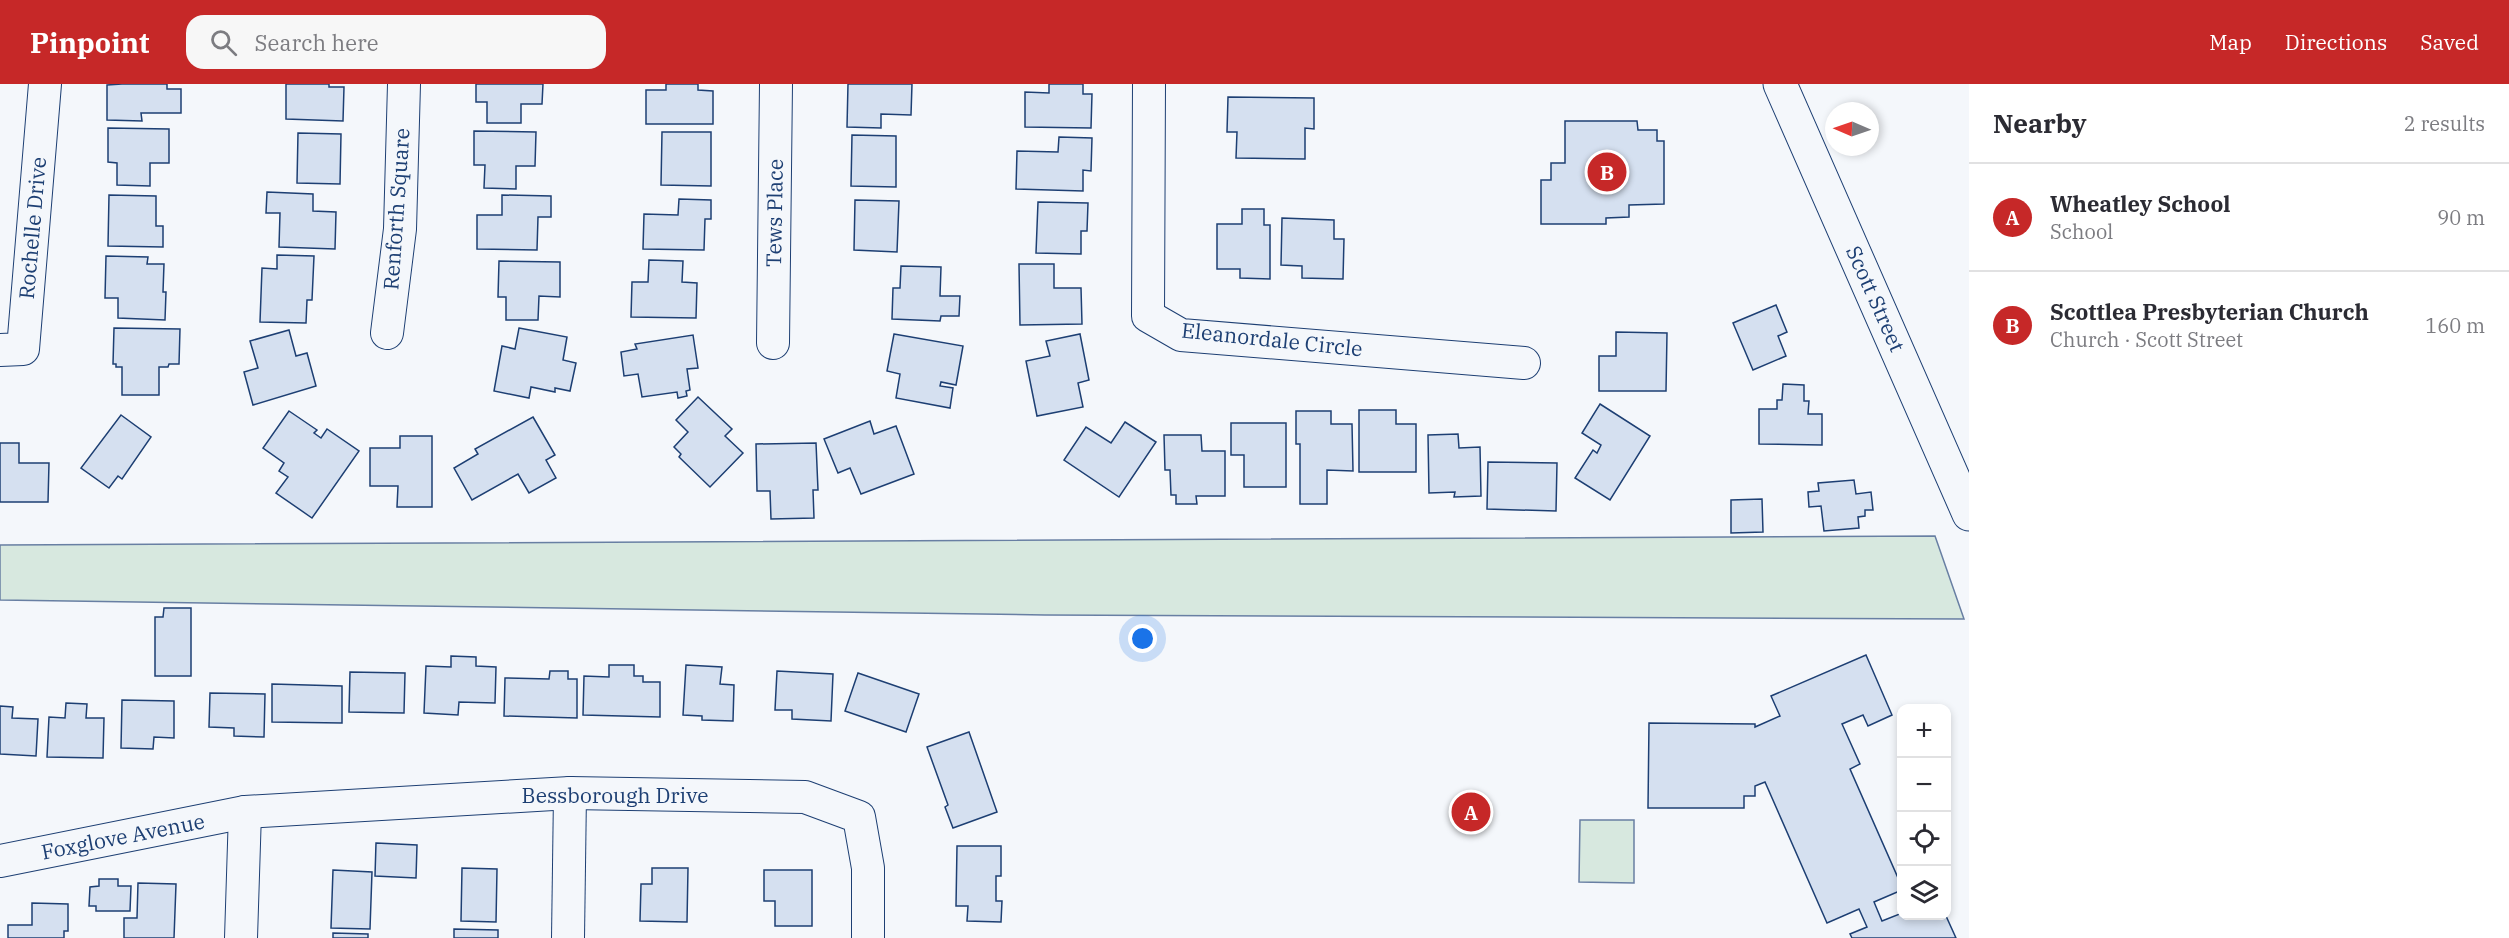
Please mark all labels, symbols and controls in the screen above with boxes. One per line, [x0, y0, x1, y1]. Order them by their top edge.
search box [186, 15, 606, 69]
text: Pinpoint [30, 24, 150, 61]
icon: search [207, 26, 240, 59]
text: Search here [255, 28, 378, 57]
text: Map [2209, 28, 2252, 56]
text: Directions [2285, 28, 2387, 56]
text: Saved [2420, 28, 2479, 56]
north arrow [1825, 102, 1879, 156]
text: Nearby [1993, 106, 2087, 140]
text: 2 results [2404, 110, 2485, 137]
street label: Renforth Square [376, 127, 416, 291]
pin: B [1588, 150, 1626, 194]
street label: Rochelle Drive [12, 156, 52, 300]
street label: Tews Place [759, 159, 789, 267]
text: Wheatley School [2050, 189, 2230, 218]
text: A [2006, 204, 2019, 231]
text: 90 m [2437, 204, 2485, 231]
text: School [2050, 218, 2113, 245]
street label: Scott Street [1840, 241, 1912, 356]
text: Scottlea Presbyterian Church [2050, 297, 2369, 326]
text: B [2005, 312, 2020, 339]
text: 160 m [2425, 312, 2485, 339]
street label: Eleanordale Circle [1180, 316, 1364, 362]
text: Church · Scott Street [2050, 326, 2243, 353]
your location [1128, 624, 1157, 653]
map controls [1897, 704, 1951, 920]
button: + [1897, 704, 1951, 758]
button: − [1897, 758, 1951, 812]
street label: Bessborough Drive [522, 781, 708, 809]
pin: A [1452, 790, 1490, 834]
street label: Foxglove Avenue [39, 806, 207, 866]
button: locate [1897, 812, 1951, 866]
button: layers [1897, 866, 1951, 920]

